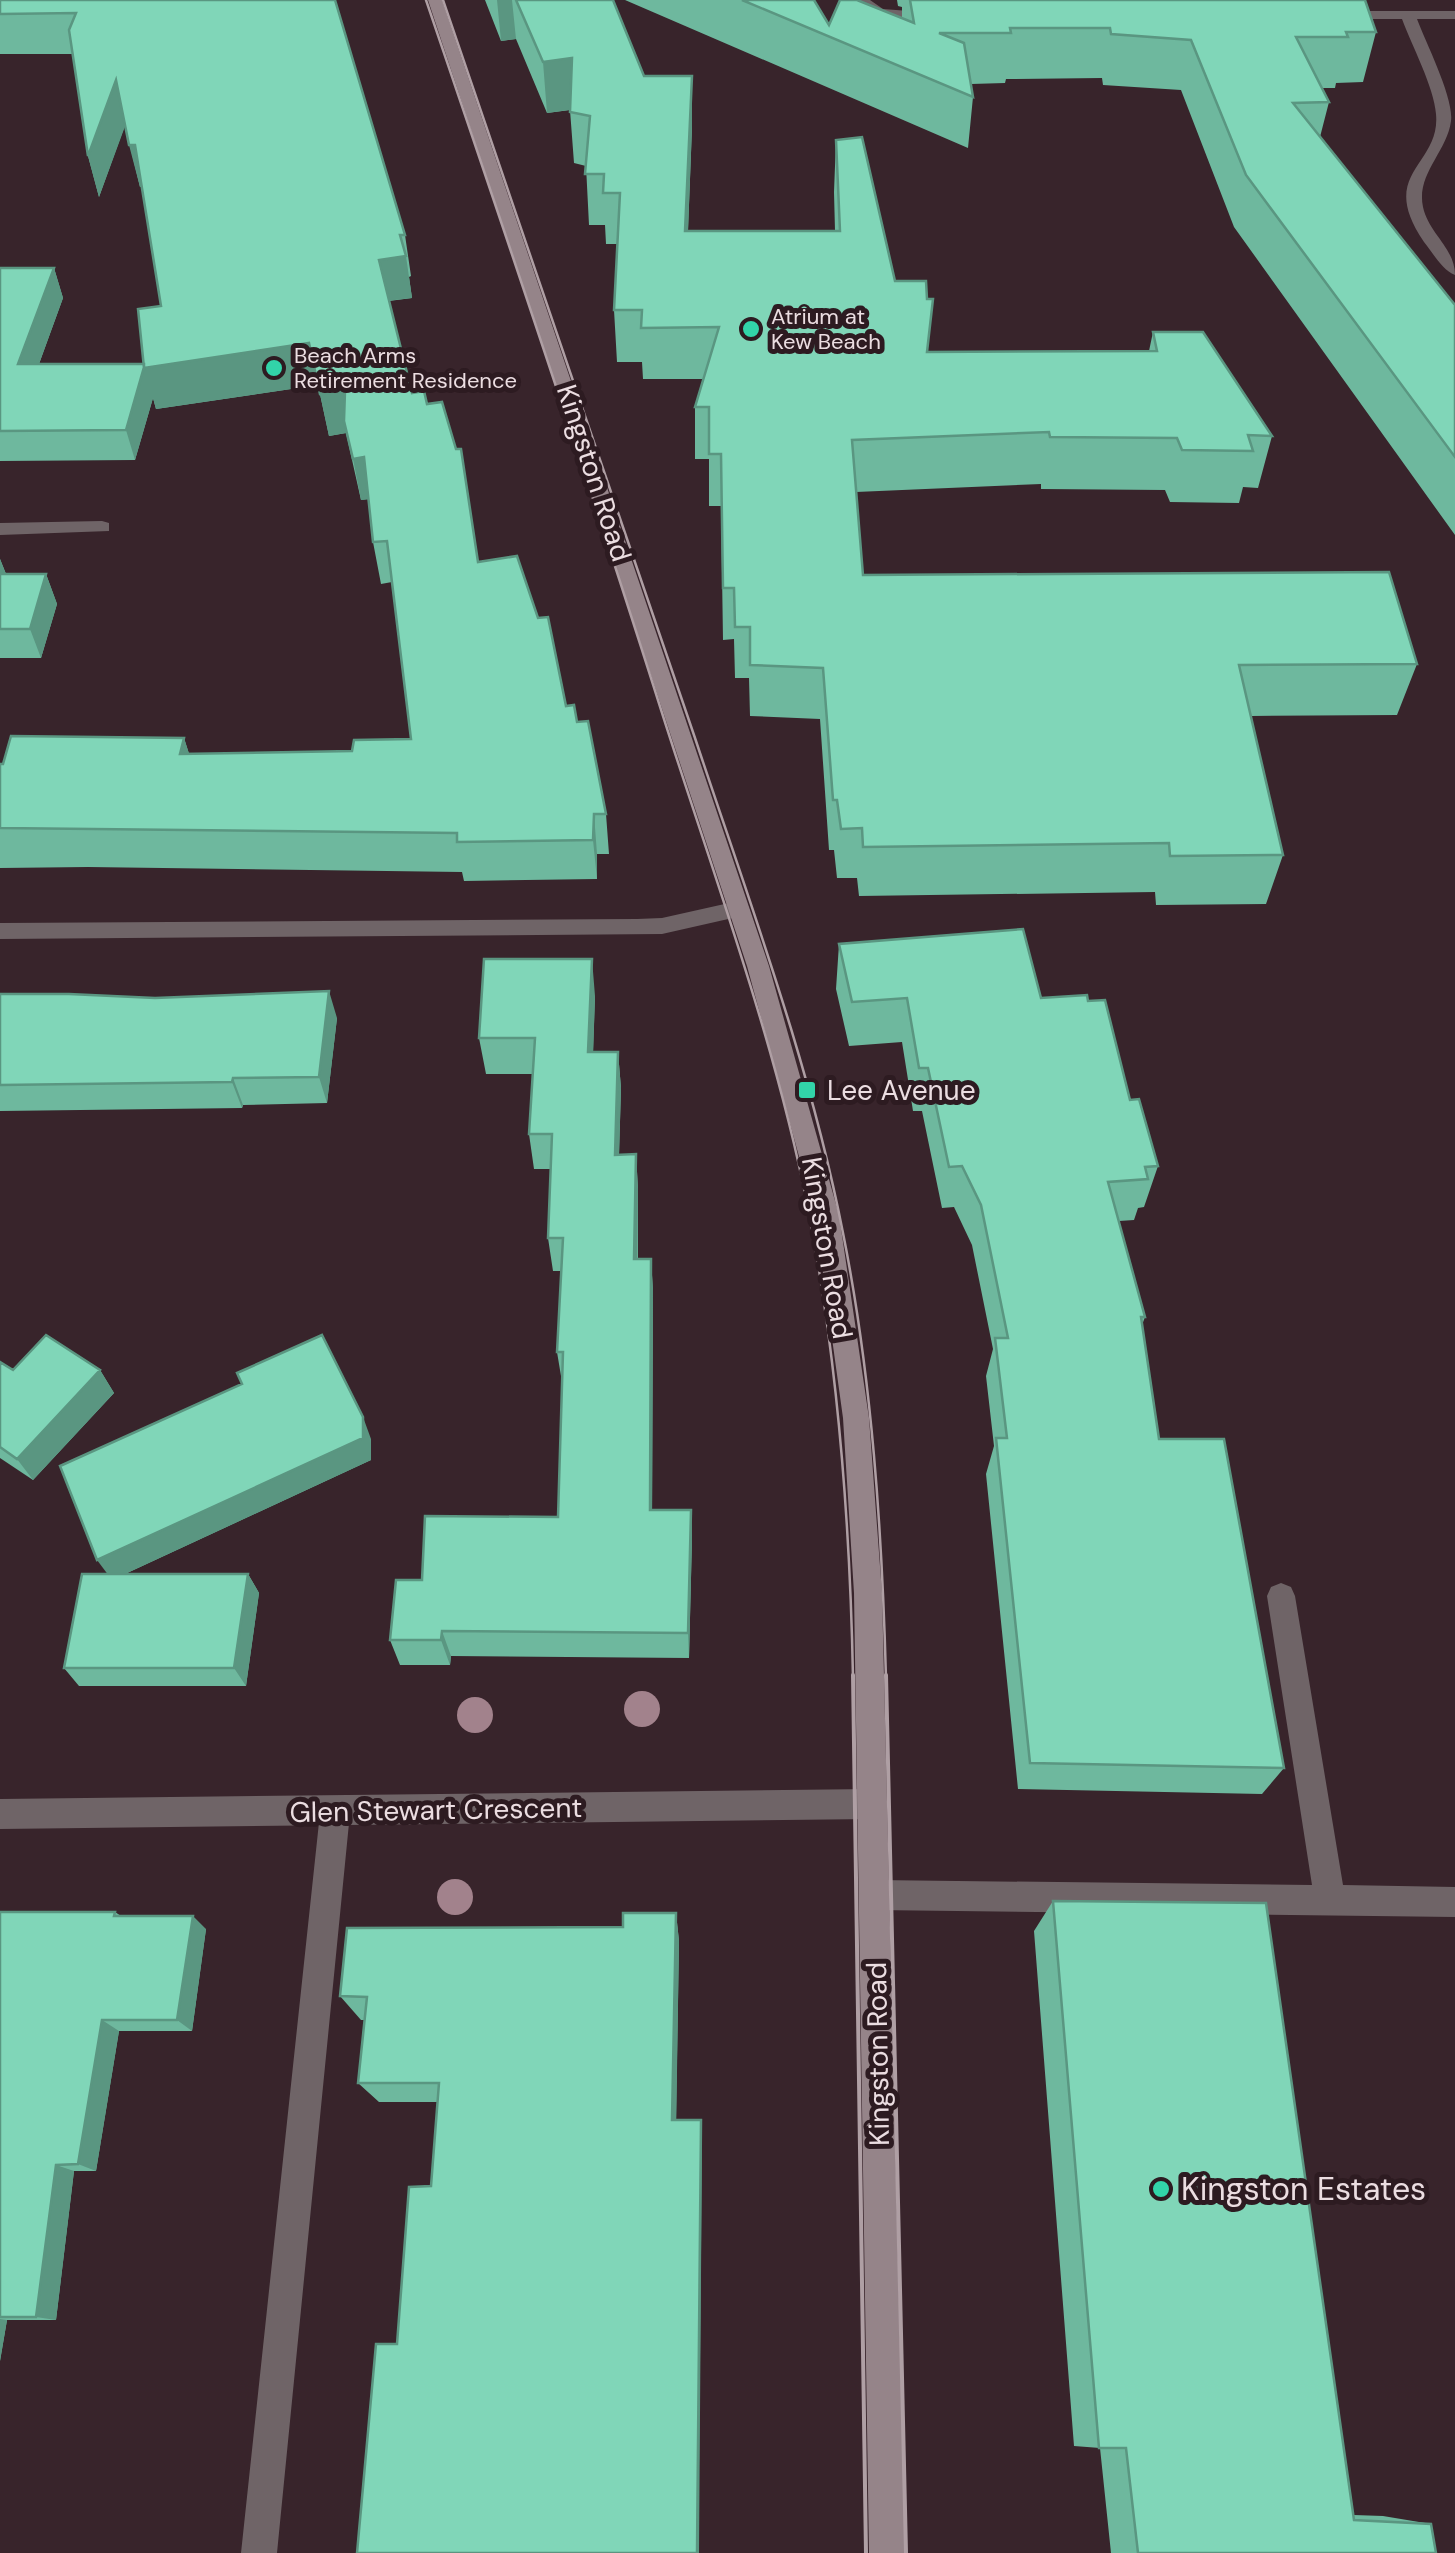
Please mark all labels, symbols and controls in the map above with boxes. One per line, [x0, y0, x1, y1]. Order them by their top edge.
place label: Atrium at Kew Beach [771, 302, 881, 356]
marker: Atrium at Kew Beach [740, 318, 762, 340]
place label: Beach Arms Retirement Residence [294, 341, 517, 395]
marker: Beach Arms Retirement Residence [263, 357, 285, 379]
street label: Kingston Road [548, 380, 640, 566]
place label: Lee Avenue [827, 1072, 976, 1109]
marker: Lee Avenue [796, 1079, 818, 1101]
street label: Kingston Road [793, 1154, 861, 1342]
street label: Glen Stewart Crescent [289, 1789, 583, 1831]
street label: Kingston Road [858, 1962, 898, 2146]
place label: Kingston Estates [1181, 2168, 1426, 2210]
marker: Kingston Estates [1150, 2178, 1172, 2200]

